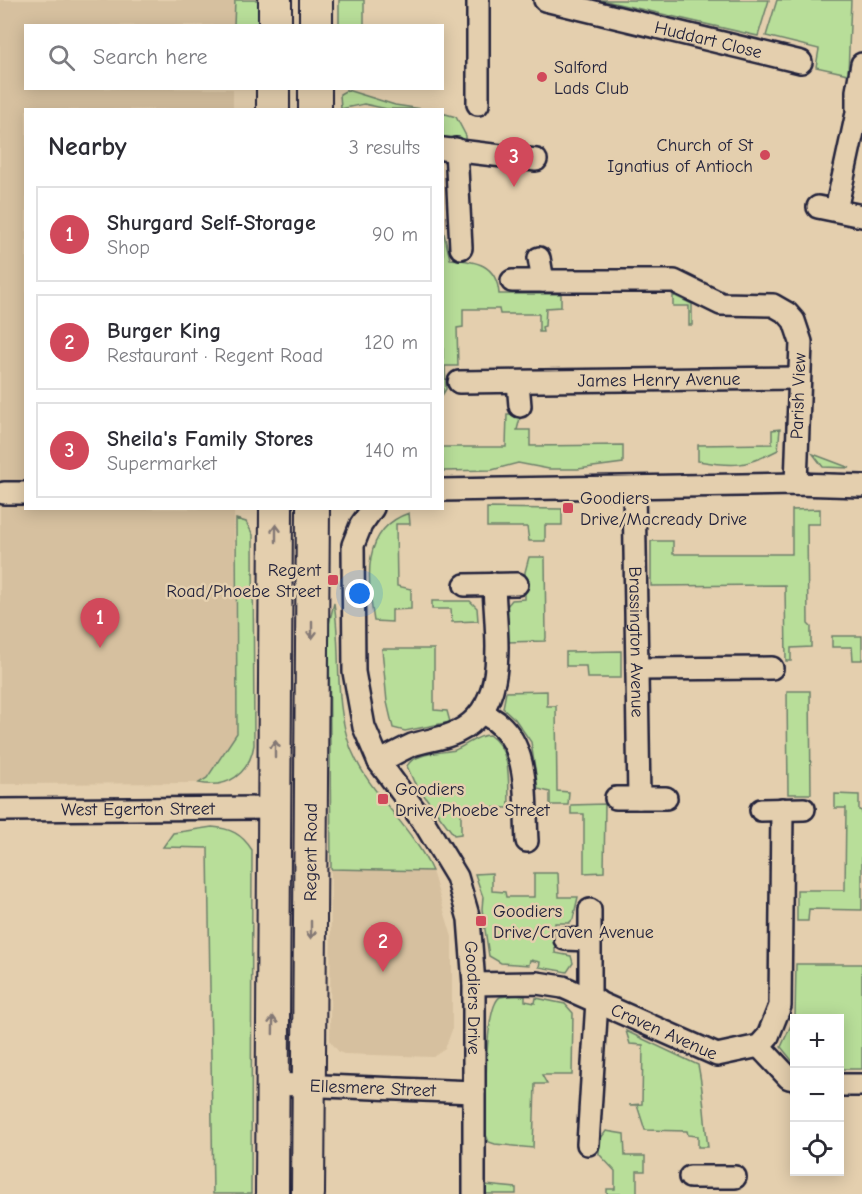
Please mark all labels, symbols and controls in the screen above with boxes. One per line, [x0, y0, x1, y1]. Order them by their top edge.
street label: Huddart Close [652, 17, 764, 63]
search box [24, 24, 444, 90]
icon: search [45, 41, 78, 74]
text: Search here [93, 44, 208, 70]
place label: Salford Lads Club [554, 57, 629, 99]
marker: Salford Lads Club [535, 70, 549, 84]
text: Nearby [48, 132, 127, 162]
place label: Church of St Ignatius of Antioch [607, 135, 754, 177]
text: 3 results [349, 136, 420, 159]
pin: 3 [494, 138, 534, 187]
marker: Church of St Ignatius of Antioch [758, 148, 772, 162]
text: Shurgard Self-Storage [107, 210, 316, 236]
text: 1 [66, 223, 73, 246]
text: 90 m [372, 223, 418, 246]
text: Shop [107, 236, 150, 259]
text: Burger King [107, 318, 221, 344]
text: 2 [65, 331, 74, 354]
text: 120 m [364, 331, 418, 354]
text: Restaurant · Regent Road [107, 344, 323, 367]
street label: Parish View [786, 352, 811, 440]
street label: James Henry Avenue [577, 369, 741, 392]
text: Sheila's Family Stores [107, 426, 313, 452]
text: 3 [65, 439, 74, 462]
text: 140 m [365, 439, 418, 462]
text: Supermarket [107, 452, 217, 475]
place label: Goodiers Drive/Macready Drive [580, 488, 747, 530]
marker: Goodiers Drive/Macready Drive [561, 501, 575, 515]
one-way arrow [270, 524, 282, 544]
place label: Regent Road/Phoebe Street [166, 560, 322, 602]
street label: Brassington Avenue [624, 566, 648, 718]
marker: Regent Road/Phoebe Street [326, 573, 340, 587]
your location [345, 579, 374, 608]
pin: 1 [80, 598, 120, 648]
one-way arrow [306, 619, 318, 639]
one-way arrow [269, 740, 281, 760]
place label: Goodiers Drive/Phoebe Street [395, 779, 550, 821]
marker: Goodiers Drive/Phoebe Street [376, 792, 390, 806]
street label: West Egerton Street [61, 798, 216, 821]
street label: Regent Road [300, 803, 322, 901]
place label: Goodiers Drive/Craven Avenue [493, 901, 654, 943]
marker: Goodiers Drive/Craven Avenue [474, 914, 488, 928]
one-way arrow [305, 919, 317, 939]
pin: 2 [364, 922, 403, 972]
street label: Goodiers Drive [460, 940, 484, 1055]
street label: Craven Avenue [608, 999, 721, 1065]
map controls [790, 1014, 844, 1176]
button: + [790, 1014, 844, 1068]
one-way arrow [267, 1016, 279, 1036]
button: − [790, 1068, 844, 1122]
street label: Ellesmere Street [309, 1075, 437, 1102]
button: locate [790, 1122, 844, 1176]

